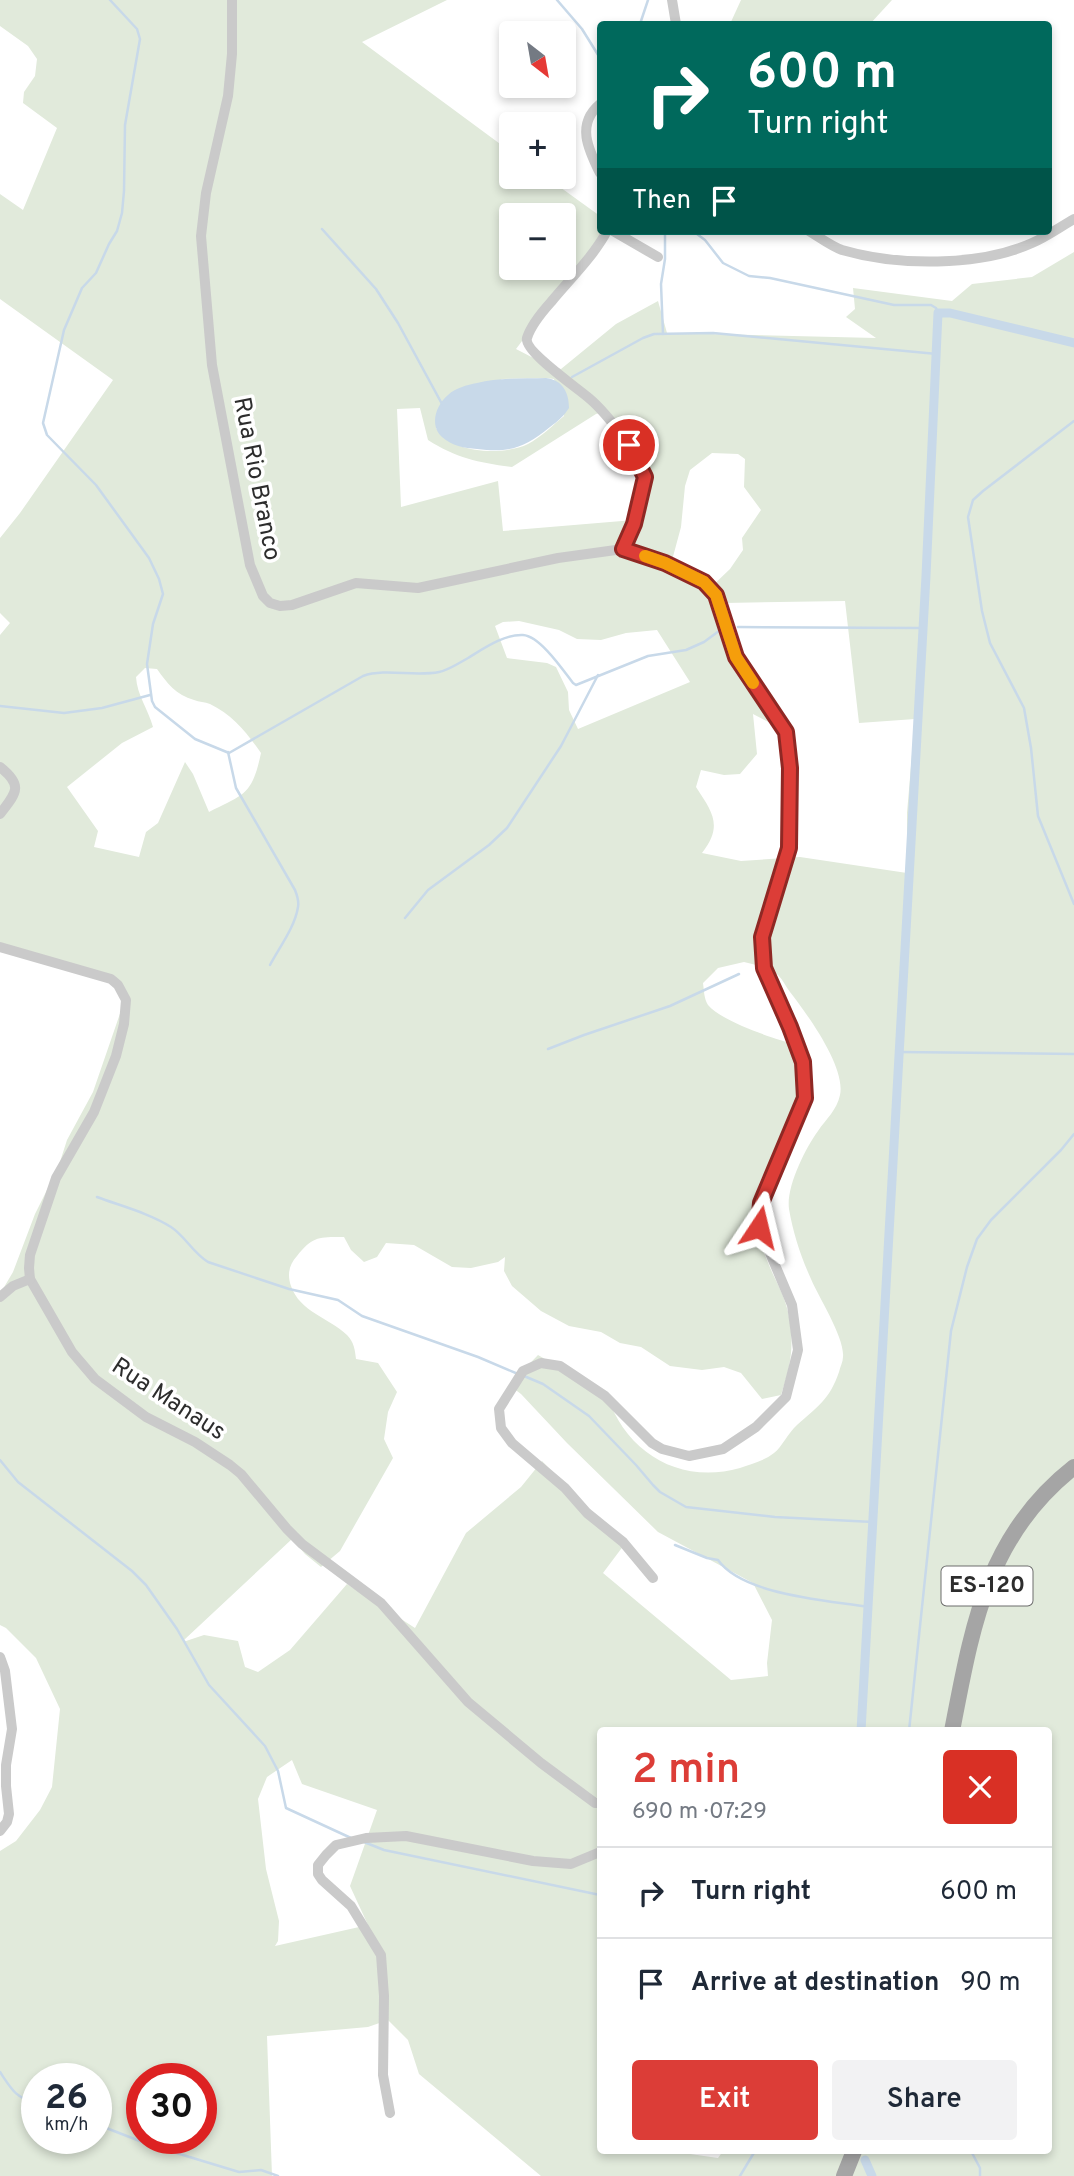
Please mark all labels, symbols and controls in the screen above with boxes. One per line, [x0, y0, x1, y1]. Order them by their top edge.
north arrow [499, 21, 576, 98]
map controls [499, 21, 576, 280]
text: 600 m [747, 44, 897, 106]
icon: right [632, 49, 723, 140]
text: Turn right [747, 105, 889, 145]
button: + [499, 112, 576, 189]
icon: arrive [705, 182, 743, 220]
text: Then [632, 185, 691, 218]
button: − [499, 203, 576, 280]
street label: Rua Rio Branco [225, 395, 287, 563]
pin [599, 415, 659, 475]
icon: arrive [610, 426, 648, 464]
position arrow [722, 1190, 796, 1264]
street label: Rua Manaus [105, 1352, 231, 1448]
road number: ES-120 [942, 1567, 1032, 1606]
text: 2 min [632, 1745, 740, 1798]
button: close [943, 1750, 1017, 1824]
text: 690 m · 07:29 [632, 1798, 767, 1827]
icon: right [632, 1874, 670, 1912]
text: Turn right [691, 1876, 811, 1909]
text: 600 m [940, 1876, 1017, 1909]
icon: arrive [632, 1965, 670, 2003]
text: Arrive at destination [691, 1967, 939, 2000]
text: 90 m [960, 1967, 1020, 2000]
button: Exit [632, 2060, 818, 2140]
button: Share [832, 2060, 1017, 2140]
speed limit sign: 30 [126, 2063, 217, 2154]
text: 26 [45, 2077, 88, 2121]
text: km/h [45, 2114, 88, 2137]

